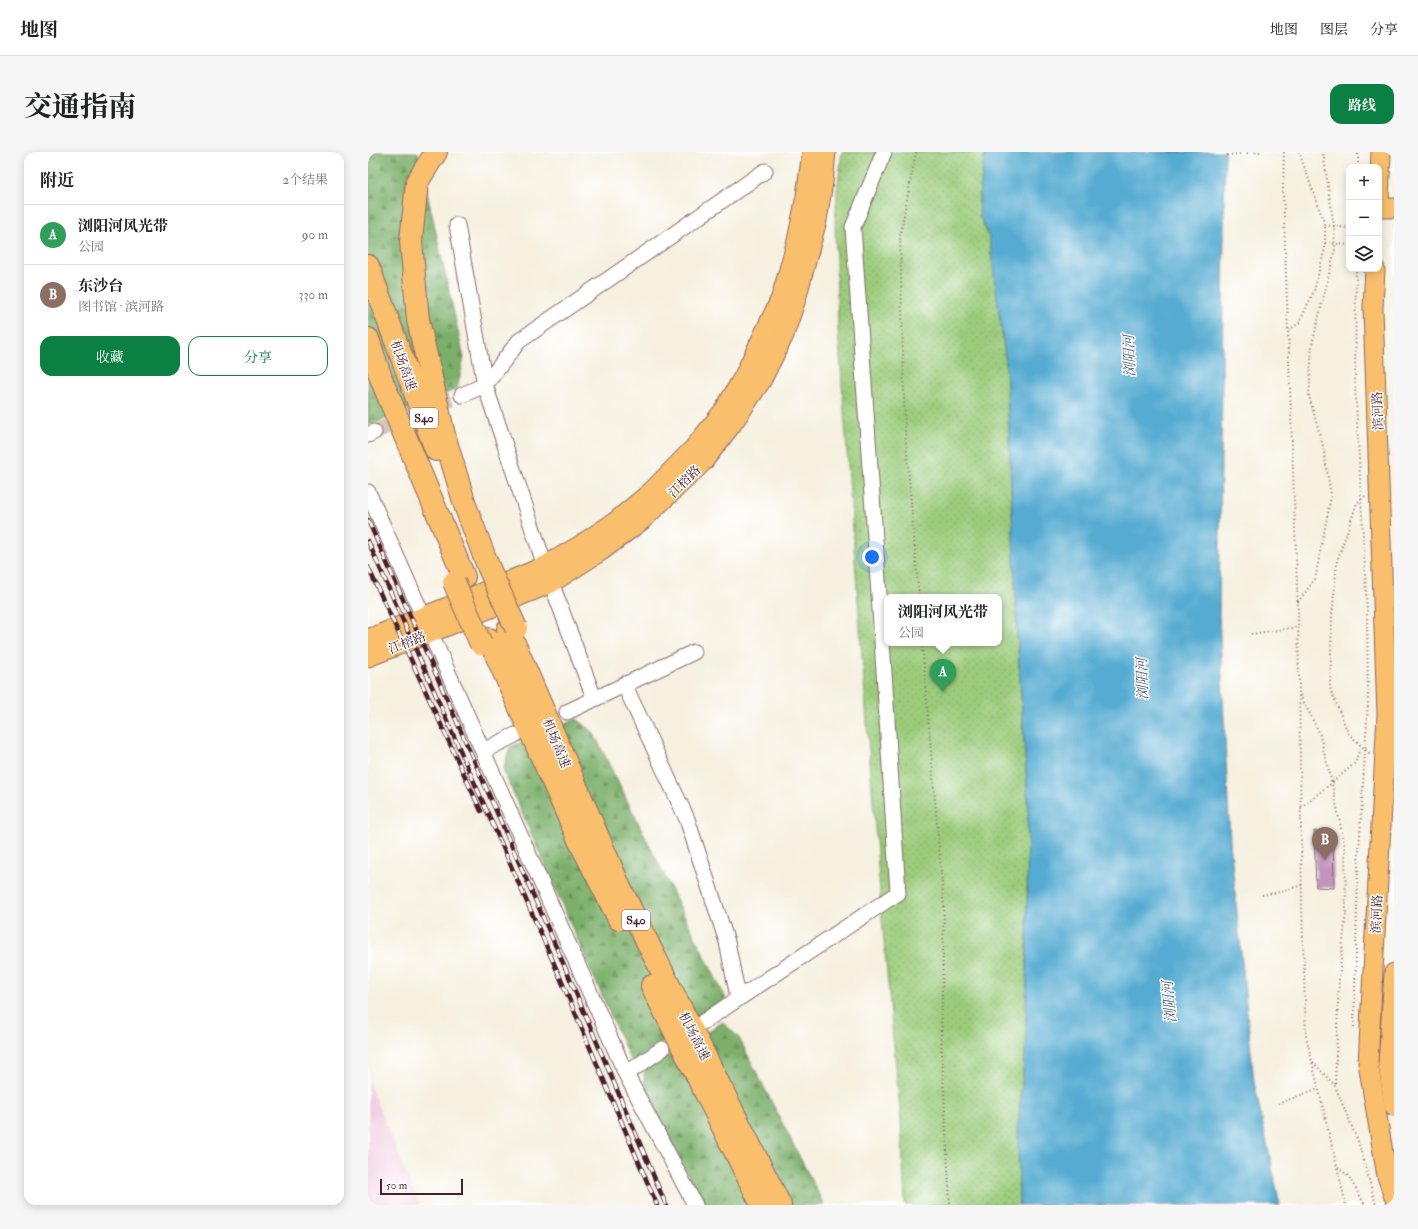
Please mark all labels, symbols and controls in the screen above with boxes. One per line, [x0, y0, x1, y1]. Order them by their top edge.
text: 地图 [20, 18, 58, 42]
text: 地图 [1270, 21, 1298, 38]
text: 图层 [1320, 21, 1348, 38]
text: 分享 [1370, 21, 1398, 38]
button: 路线 [1330, 84, 1394, 124]
text: 交通指南 [24, 90, 136, 125]
map controls [1346, 164, 1382, 272]
button: + [1346, 164, 1382, 200]
text: 附近 [40, 170, 74, 191]
text: 2个结果 [282, 172, 328, 188]
button: − [1346, 200, 1382, 236]
text: 浏阳河风光带 [78, 217, 168, 236]
text: A [49, 227, 57, 243]
text: 90 m [302, 227, 328, 243]
button: layers [1346, 236, 1382, 272]
text: 公园 [78, 239, 104, 255]
text: 东沙台 [78, 277, 123, 296]
text: B [49, 287, 57, 303]
text: 330 m [299, 287, 328, 303]
text: 图书馆 · 滨河路 [78, 299, 164, 315]
water label: 浏阳河 [1120, 332, 1139, 377]
button: 收藏 [40, 336, 180, 376]
button: 分享 [188, 336, 328, 376]
street label: 机场高速 [387, 338, 419, 393]
street label: 滨河路 [1369, 391, 1387, 431]
road number: S40 [410, 408, 438, 428]
street label: 江榕路 [665, 462, 704, 501]
your location [862, 547, 882, 567]
popup [884, 594, 1002, 646]
text: 浏阳河风光带 [898, 603, 988, 622]
text: 公园 [898, 625, 924, 641]
street label: 江榕路 [386, 628, 428, 657]
water label: 浏阳河 [1133, 655, 1152, 700]
pin: A [930, 659, 956, 692]
street label: 机场高速 [539, 716, 574, 770]
pin: B [1312, 827, 1338, 860]
street label: 滨河路 [1368, 894, 1386, 934]
road number: S40 [622, 910, 650, 930]
water label: 浏阳河 [1159, 977, 1180, 1024]
street label: 机场高速 [675, 1010, 713, 1063]
scale bar [380, 1177, 463, 1196]
text: 50 m [386, 1179, 407, 1192]

